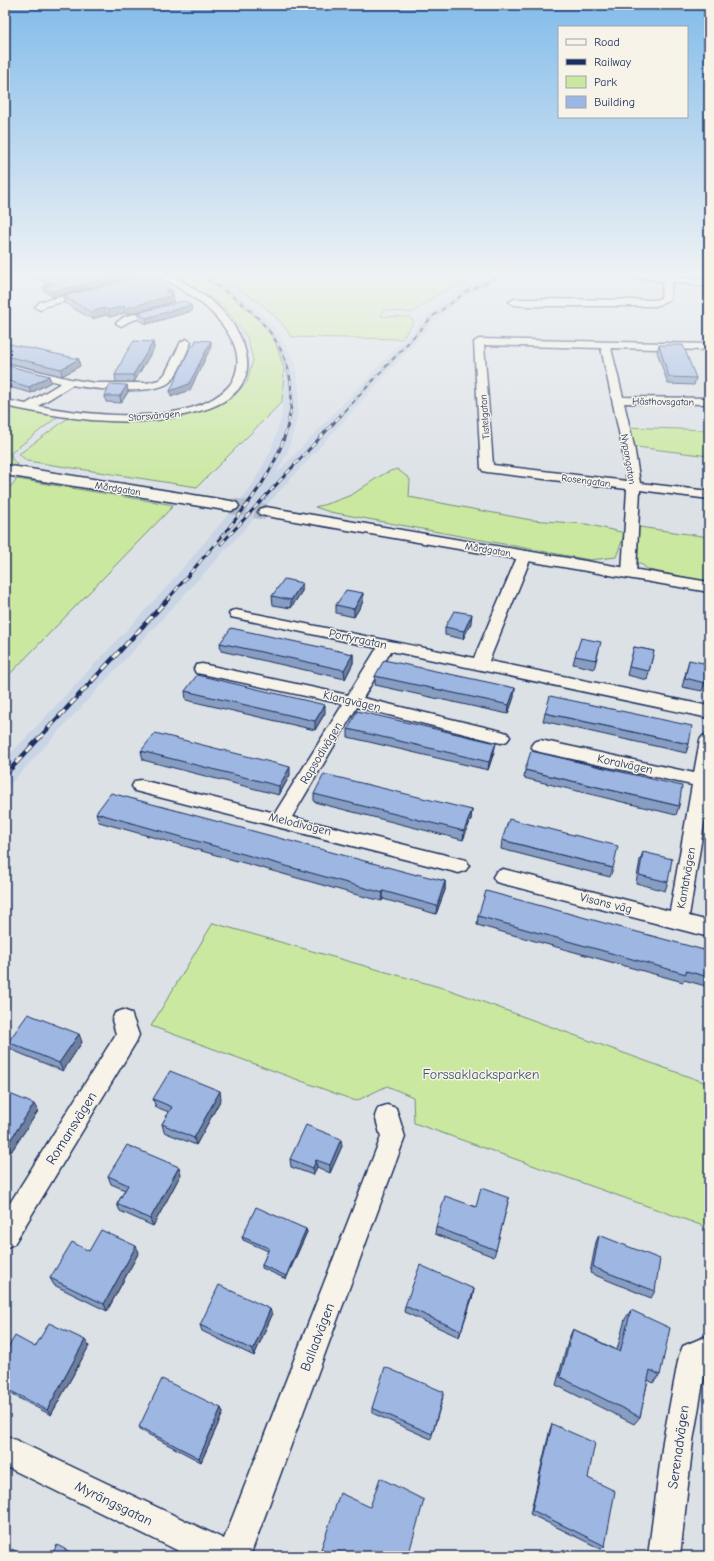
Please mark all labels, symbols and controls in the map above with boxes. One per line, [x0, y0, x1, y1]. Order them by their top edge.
legend [558, 26, 688, 118]
text: Road [594, 35, 620, 49]
text: Railway [594, 55, 632, 69]
text: Park [594, 75, 617, 89]
text: Building [594, 95, 635, 109]
street label: Tistelgatan [477, 394, 493, 440]
street label: Hästhovsgatan [632, 395, 694, 409]
street label: Storsvängen [128, 408, 181, 424]
street label: Nypongatan [618, 433, 638, 485]
street label: Rosengatan [561, 472, 611, 490]
street label: Mårdgatan [94, 479, 142, 499]
street label: Mårdgatan [464, 540, 512, 560]
street label: Porfyrgatan [328, 626, 388, 652]
street label: Klangvägen [322, 688, 382, 714]
street label: Rapsodivägen [297, 719, 345, 787]
street label: Koralvägen [596, 751, 654, 777]
street label: Melodivägen [267, 809, 333, 839]
street label: Kantatvägen [674, 846, 698, 910]
street label: Visans väg [578, 890, 634, 916]
park label: Forssaklacksparken [423, 1066, 539, 1083]
street label: Romansvägen [42, 1089, 101, 1168]
street label: Balladvägen [297, 1301, 338, 1374]
street label: Serenadvägen [664, 1404, 693, 1490]
street label: Myrängsgatan [72, 1477, 155, 1530]

